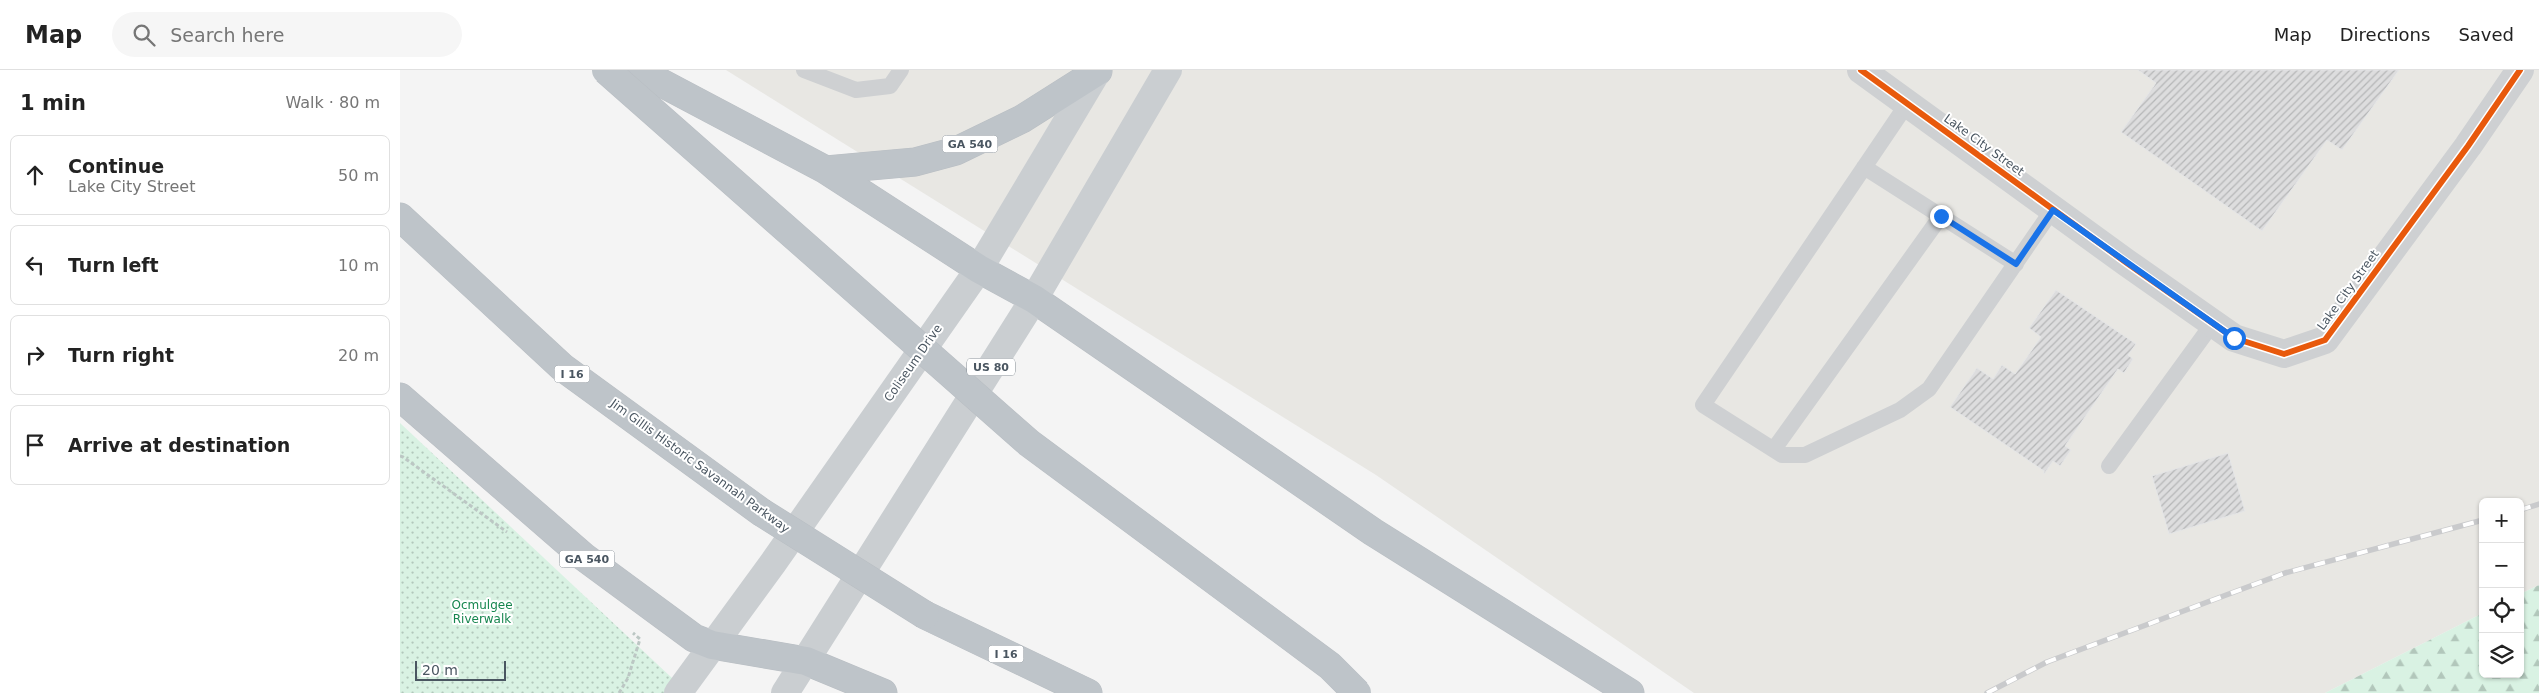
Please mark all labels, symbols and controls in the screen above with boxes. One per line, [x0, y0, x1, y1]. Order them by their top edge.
search box [112, 12, 462, 57]
text: Map [25, 21, 82, 49]
icon: search [130, 21, 158, 49]
text: Search here [170, 24, 284, 46]
text: Map [2274, 24, 2312, 45]
text: Directions [2340, 24, 2430, 45]
text: Saved [2458, 24, 2514, 45]
text: 1 min [20, 91, 86, 115]
text: Walk · 80 m [285, 93, 380, 112]
street label: Lake City Street [1941, 111, 2027, 179]
road number: GA 540 [942, 136, 998, 152]
text: Continue [68, 155, 164, 177]
icon: ahead [21, 161, 49, 189]
text: 50 m [338, 166, 379, 185]
text: Lake City Street [68, 177, 195, 196]
route end [1930, 205, 1953, 228]
street label: Lake City Street [2314, 247, 2382, 333]
icon: left [21, 251, 49, 279]
text: Turn left [68, 254, 159, 276]
text: 10 m [338, 256, 379, 275]
street label: Coliseum Drive [881, 322, 945, 404]
route start [2223, 327, 2246, 350]
icon: right [21, 341, 49, 369]
text: Turn right [68, 344, 174, 366]
text: 20 m [338, 346, 379, 365]
road number: US 80 [967, 358, 1015, 376]
road number: I 16 [554, 366, 590, 382]
street label: Jim Gillis Historic Savannah Parkway [607, 396, 792, 536]
icon: arrive [21, 431, 49, 459]
text: Arrive at destination [68, 434, 290, 456]
map controls [2479, 498, 2524, 678]
button: + [2479, 498, 2524, 543]
button: − [2479, 543, 2524, 588]
road number: GA 540 [560, 550, 614, 568]
button: locate [2479, 588, 2524, 633]
park label: Ocmulgee Riverwalk [451, 598, 513, 626]
button: layers [2479, 633, 2524, 678]
road number: I 16 [988, 646, 1024, 662]
scale bar [415, 658, 506, 681]
text: 20 m [422, 662, 458, 678]

